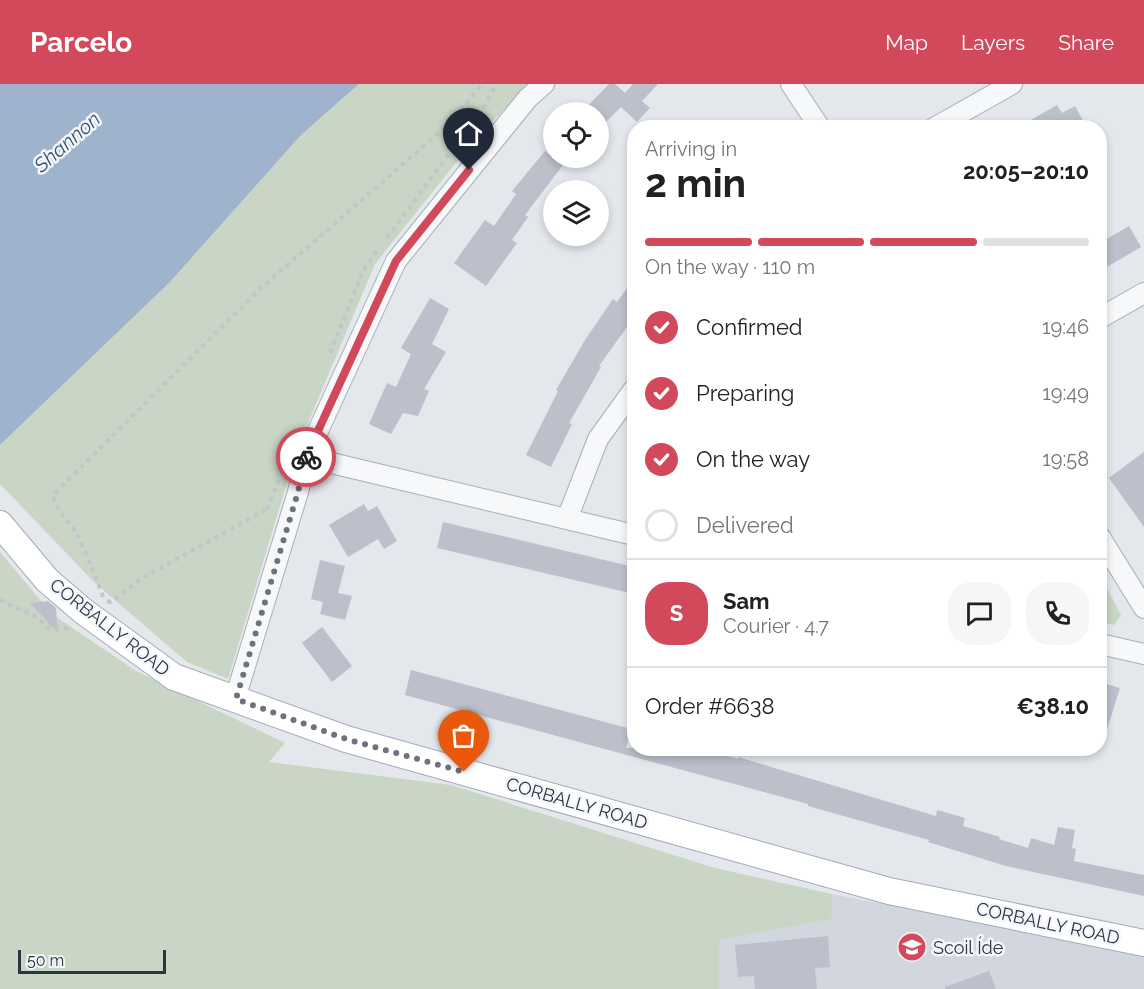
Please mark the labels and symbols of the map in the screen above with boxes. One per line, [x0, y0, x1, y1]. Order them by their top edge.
water label: Shannon [28, 107, 105, 178]
pin [443, 108, 494, 170]
courier [276, 427, 336, 487]
street label: CORBALLY ROAD [46, 574, 174, 680]
pin [438, 710, 489, 772]
street label: CORBALLY ROAD [504, 773, 650, 833]
street label: CORBALLY ROAD [974, 898, 1122, 948]
school or university icon: Scoil Íde [896, 931, 928, 963]
place label: Scoil Íde [933, 936, 1004, 958]
scale bar [18, 947, 166, 974]

